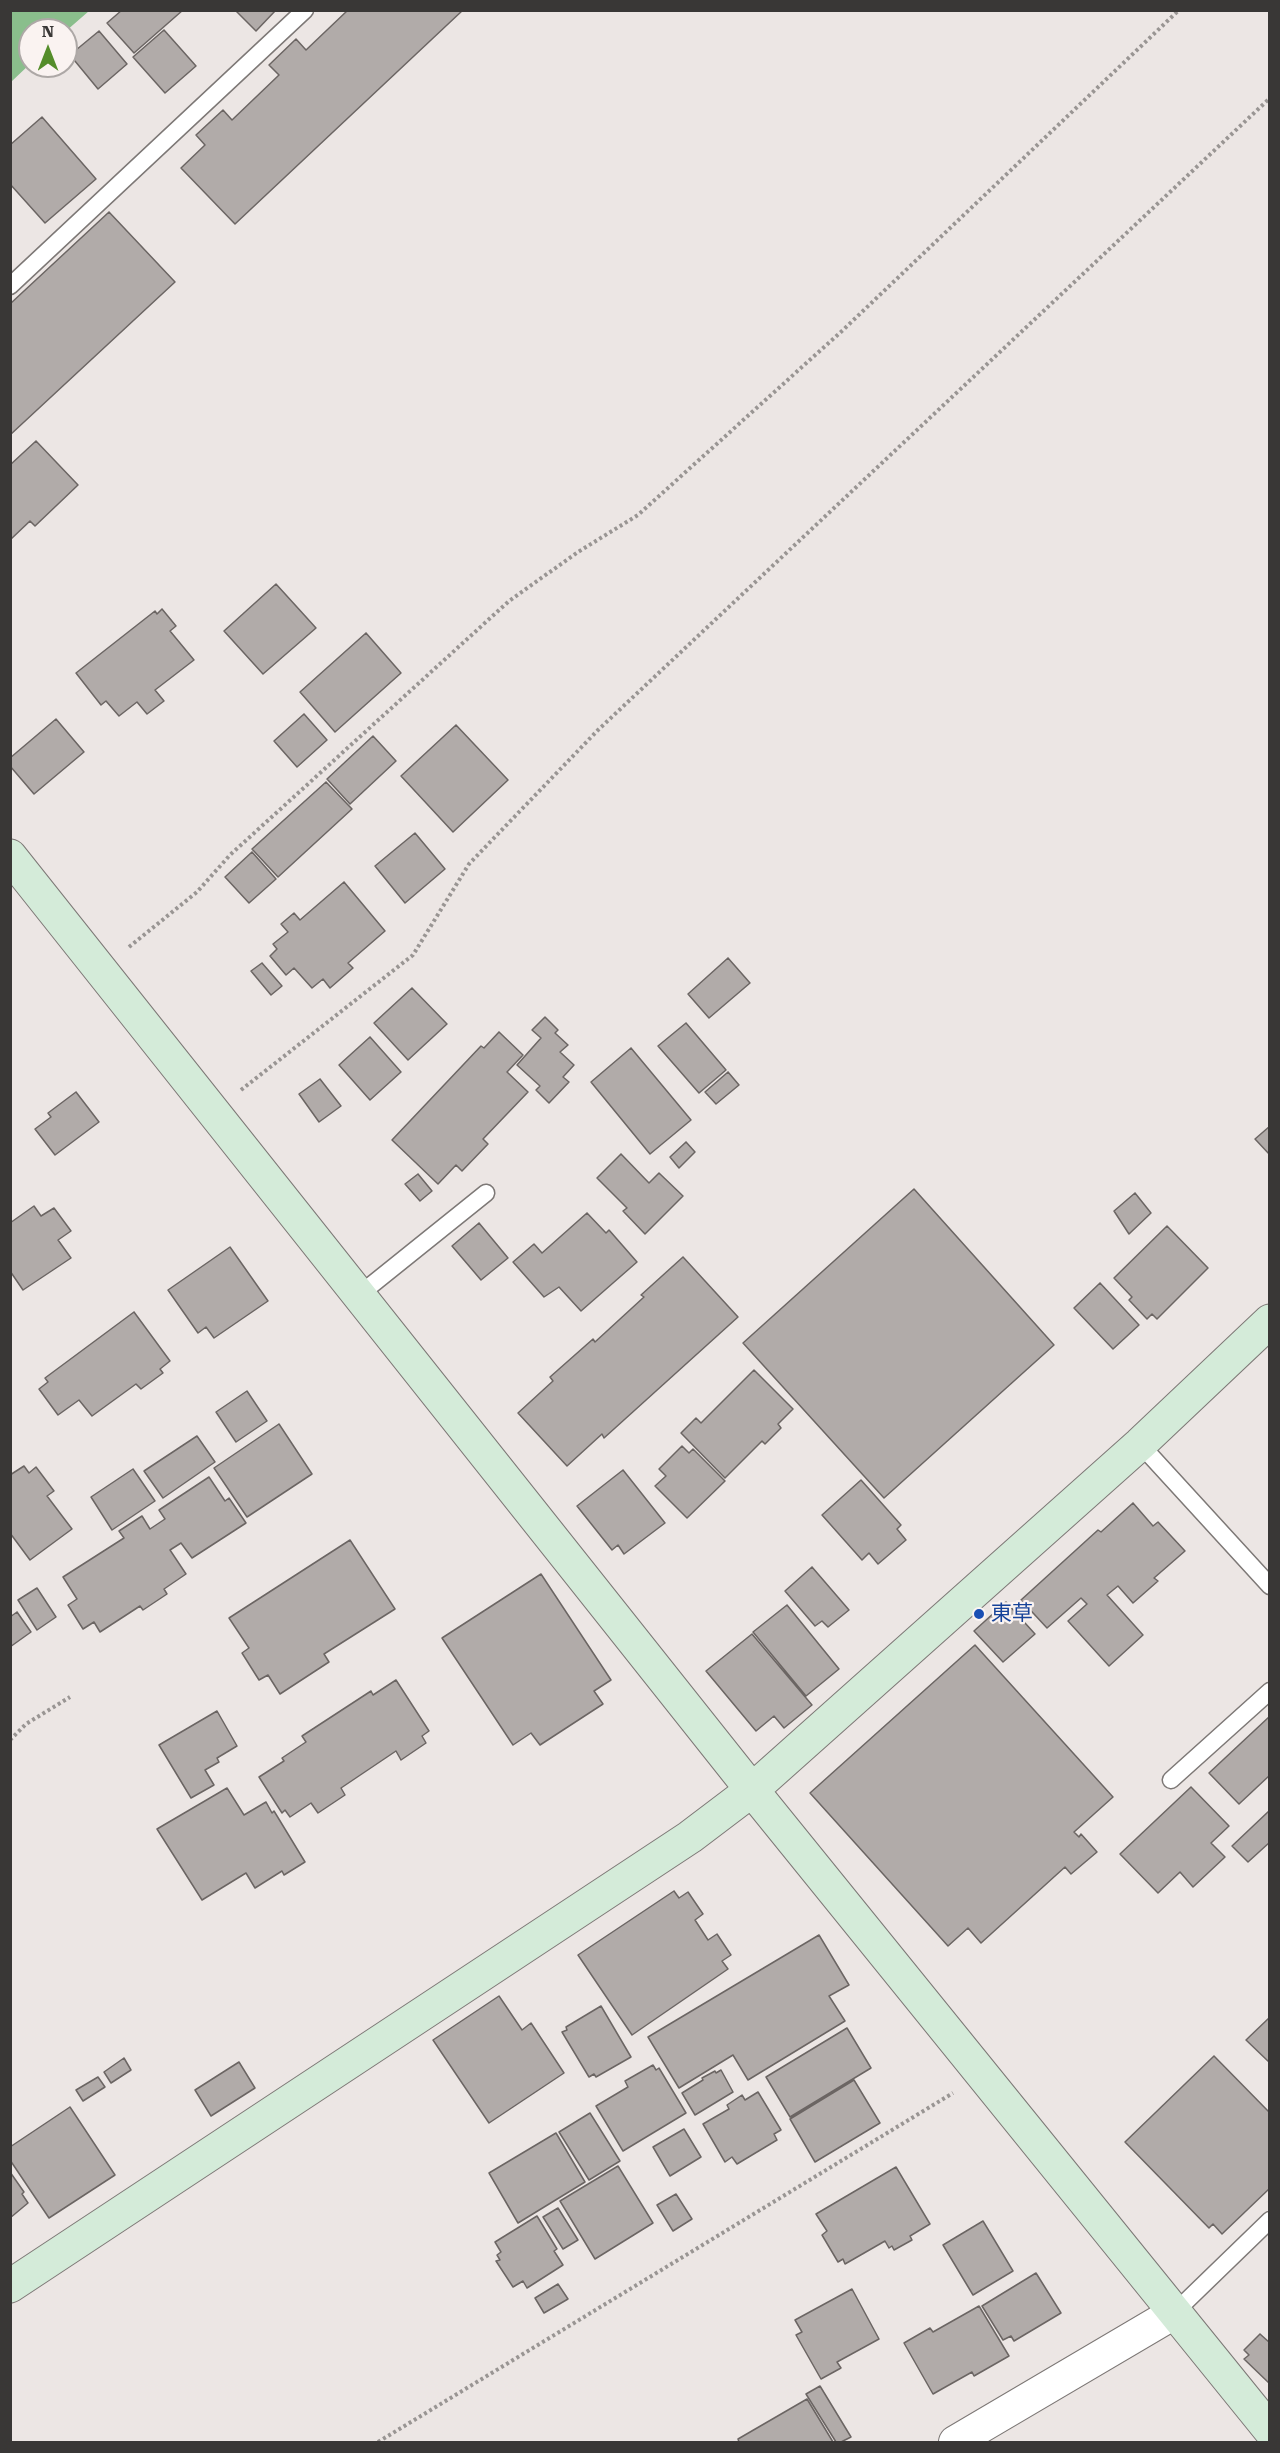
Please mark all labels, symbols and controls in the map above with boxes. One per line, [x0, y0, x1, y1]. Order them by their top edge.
north arrow [18, 18, 78, 78]
text: N [42, 22, 54, 41]
place label: 東草 [991, 1601, 1033, 1627]
marker: 東草 [972, 1607, 986, 1621]

